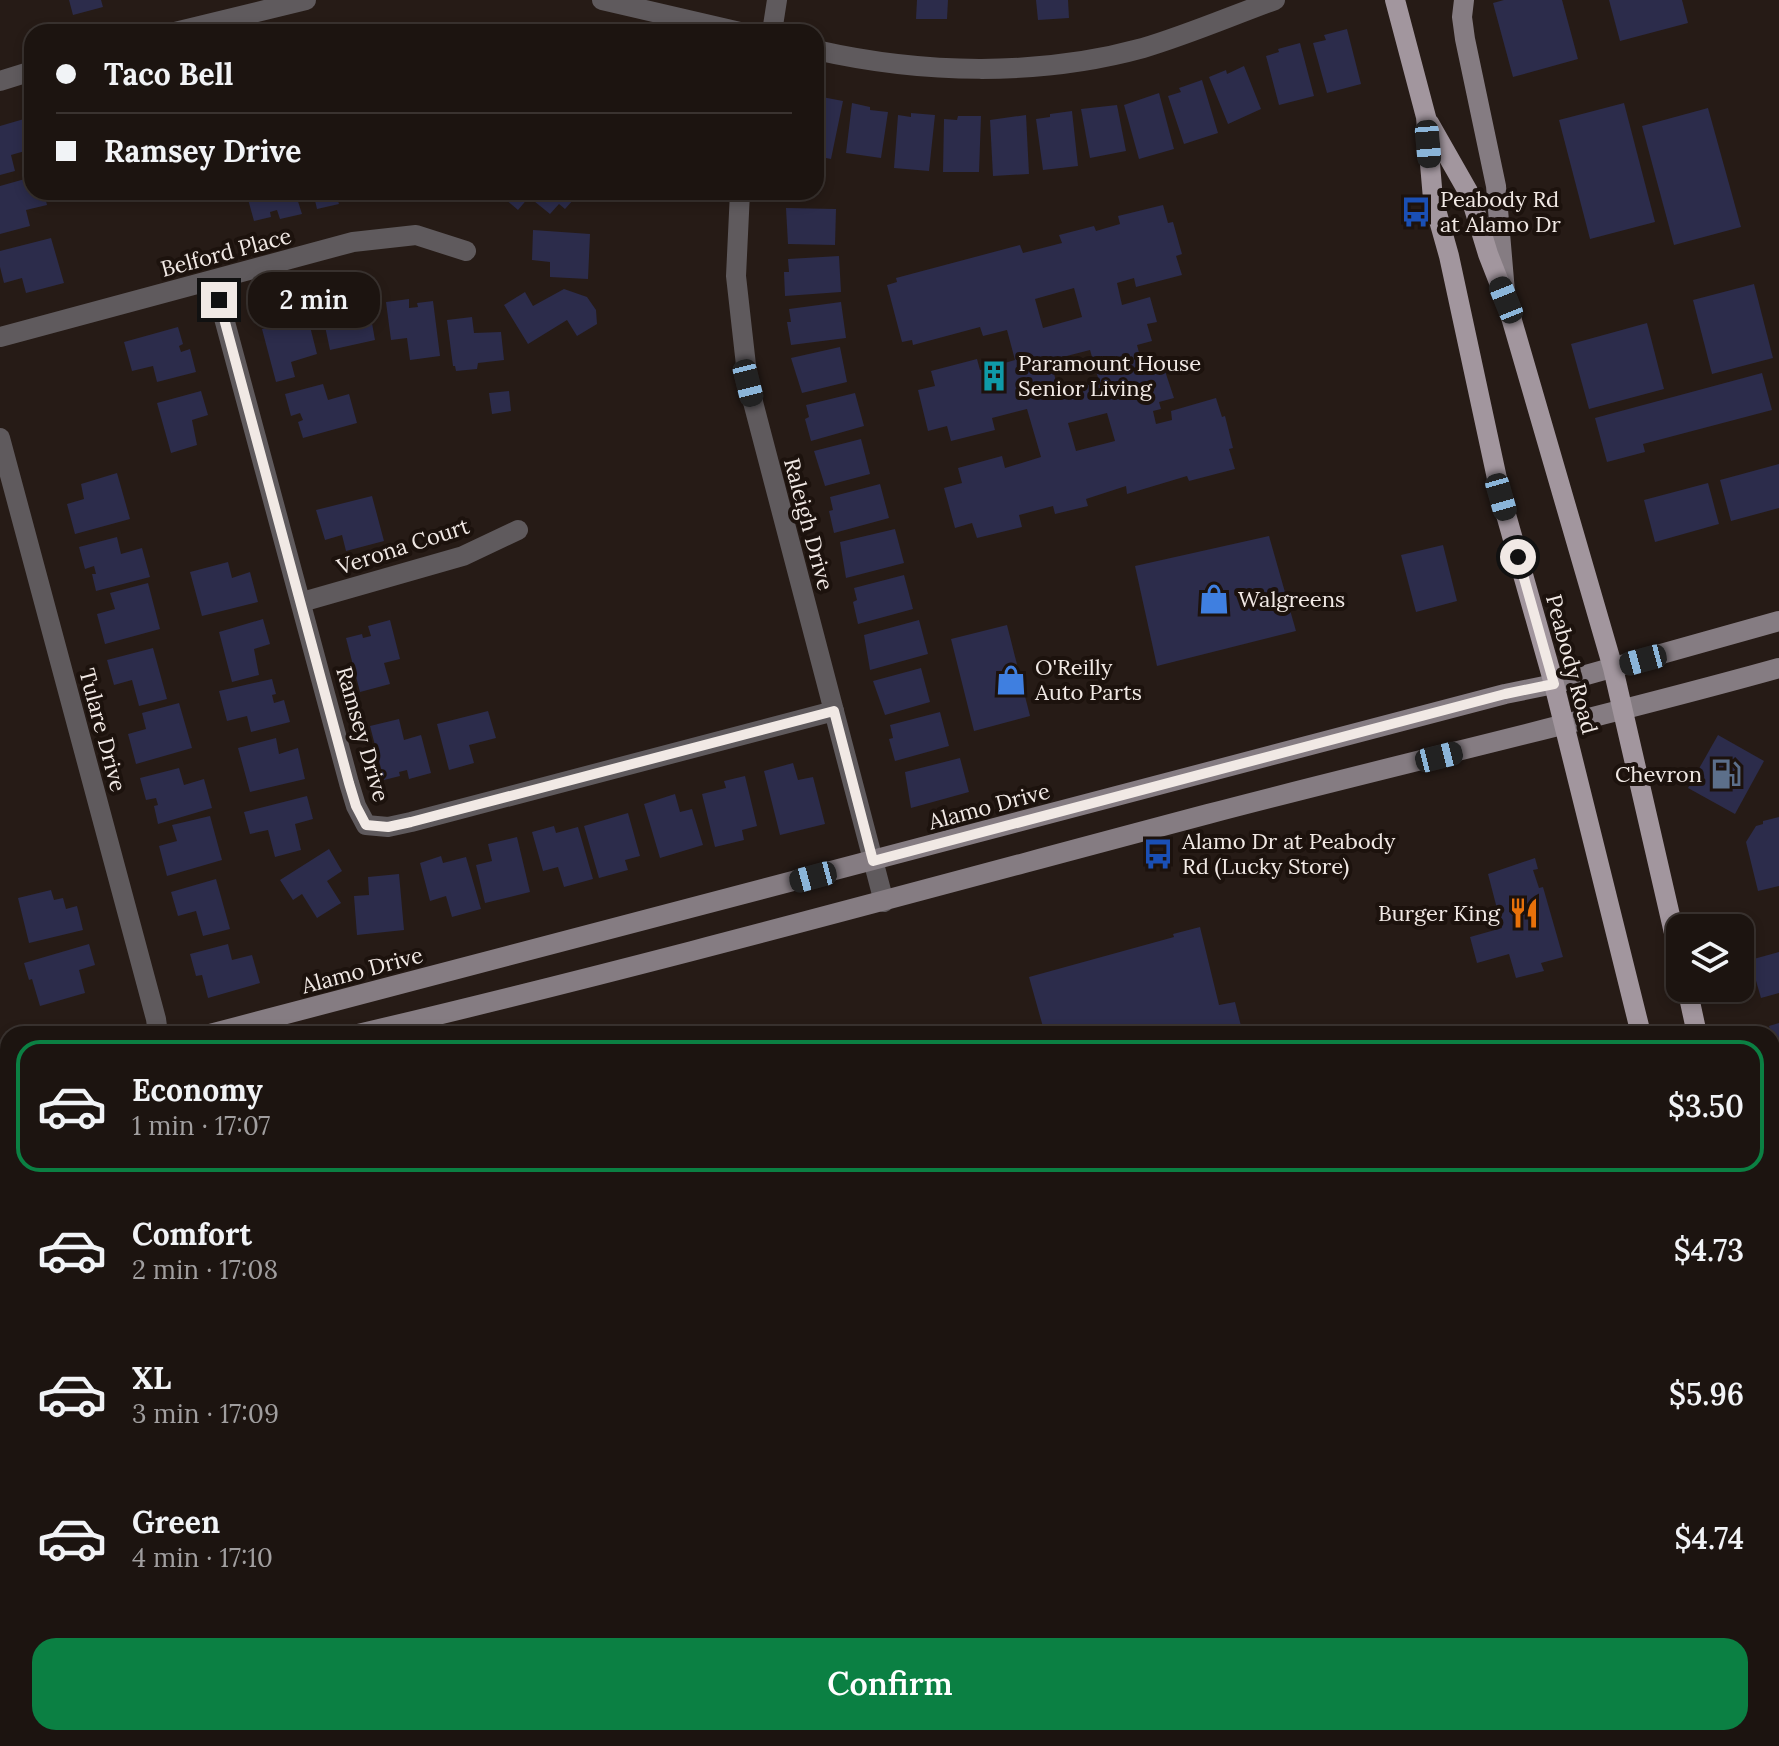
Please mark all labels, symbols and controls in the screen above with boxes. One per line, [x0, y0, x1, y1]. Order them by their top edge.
text: Taco Bell [104, 55, 233, 93]
car [1414, 119, 1442, 169]
text: Ramsey Drive [104, 132, 301, 170]
place label: Peabody Rd at Alamo Dr [1440, 185, 1561, 238]
bus stop icon: Peabody Rd at Alamo Dr [1399, 195, 1433, 229]
street label: Belford Place [158, 221, 294, 283]
callout: 2 min [247, 272, 379, 328]
car [1486, 273, 1526, 327]
route end [201, 282, 237, 318]
text: 2 min [280, 283, 348, 316]
place label: Paramount House Senior Living [1018, 349, 1201, 402]
car [731, 357, 765, 409]
building icon: Paramount House Senior Living [977, 359, 1011, 393]
street label: Raleigh Drive [778, 455, 840, 593]
car [1483, 471, 1519, 523]
street label: Verona Court [332, 511, 473, 581]
route start [1500, 539, 1536, 575]
shop icon: Walgreens [1197, 582, 1231, 616]
place label: Walgreens [1238, 585, 1345, 613]
street label: Peabody Road [1540, 591, 1604, 737]
car [1617, 642, 1669, 678]
place label: O'Reilly Auto Parts [1034, 653, 1142, 706]
street label: Ramsey Drive [330, 663, 396, 805]
shop icon: O'Reilly Auto Parts [994, 663, 1028, 697]
street label: Tulare Drive [73, 665, 133, 795]
car [1413, 740, 1465, 774]
fuel station icon: Chevron [1709, 757, 1743, 791]
place label: Chevron [1615, 760, 1702, 788]
street label: Alamo Drive [924, 776, 1053, 836]
place label: Alamo Dr at Peabody Rd (Lucky Store) [1181, 827, 1396, 880]
bus stop icon: Alamo Dr at Peabody Rd (Lucky Store) [1141, 837, 1175, 871]
car [787, 859, 839, 895]
restaurant icon: Burger King [1507, 896, 1541, 930]
place label: Burger King [1378, 899, 1501, 927]
map controls [1666, 914, 1754, 1002]
button: layers [1666, 914, 1754, 1002]
street label: Alamo Drive [297, 940, 426, 1000]
icon: car [36, 1070, 108, 1142]
text: Economy [132, 1071, 263, 1109]
text: $3.50 [1668, 1087, 1744, 1125]
text: 1 min · 17:07 [132, 1109, 270, 1142]
icon: car [36, 1214, 108, 1286]
text: Comfort [132, 1215, 252, 1253]
text: $4.73 [1674, 1231, 1744, 1269]
text: 2 min · 17:08 [132, 1253, 278, 1286]
icon: car [36, 1358, 108, 1430]
text: XL [132, 1359, 171, 1397]
text: $5.96 [1669, 1375, 1744, 1413]
text: 3 min · 17:09 [132, 1397, 279, 1430]
icon: car [36, 1502, 108, 1574]
text: Green [132, 1503, 220, 1541]
text: $4.74 [1675, 1519, 1744, 1557]
text: 4 min · 17:10 [132, 1541, 273, 1574]
button: Confirm [32, 1638, 1748, 1730]

